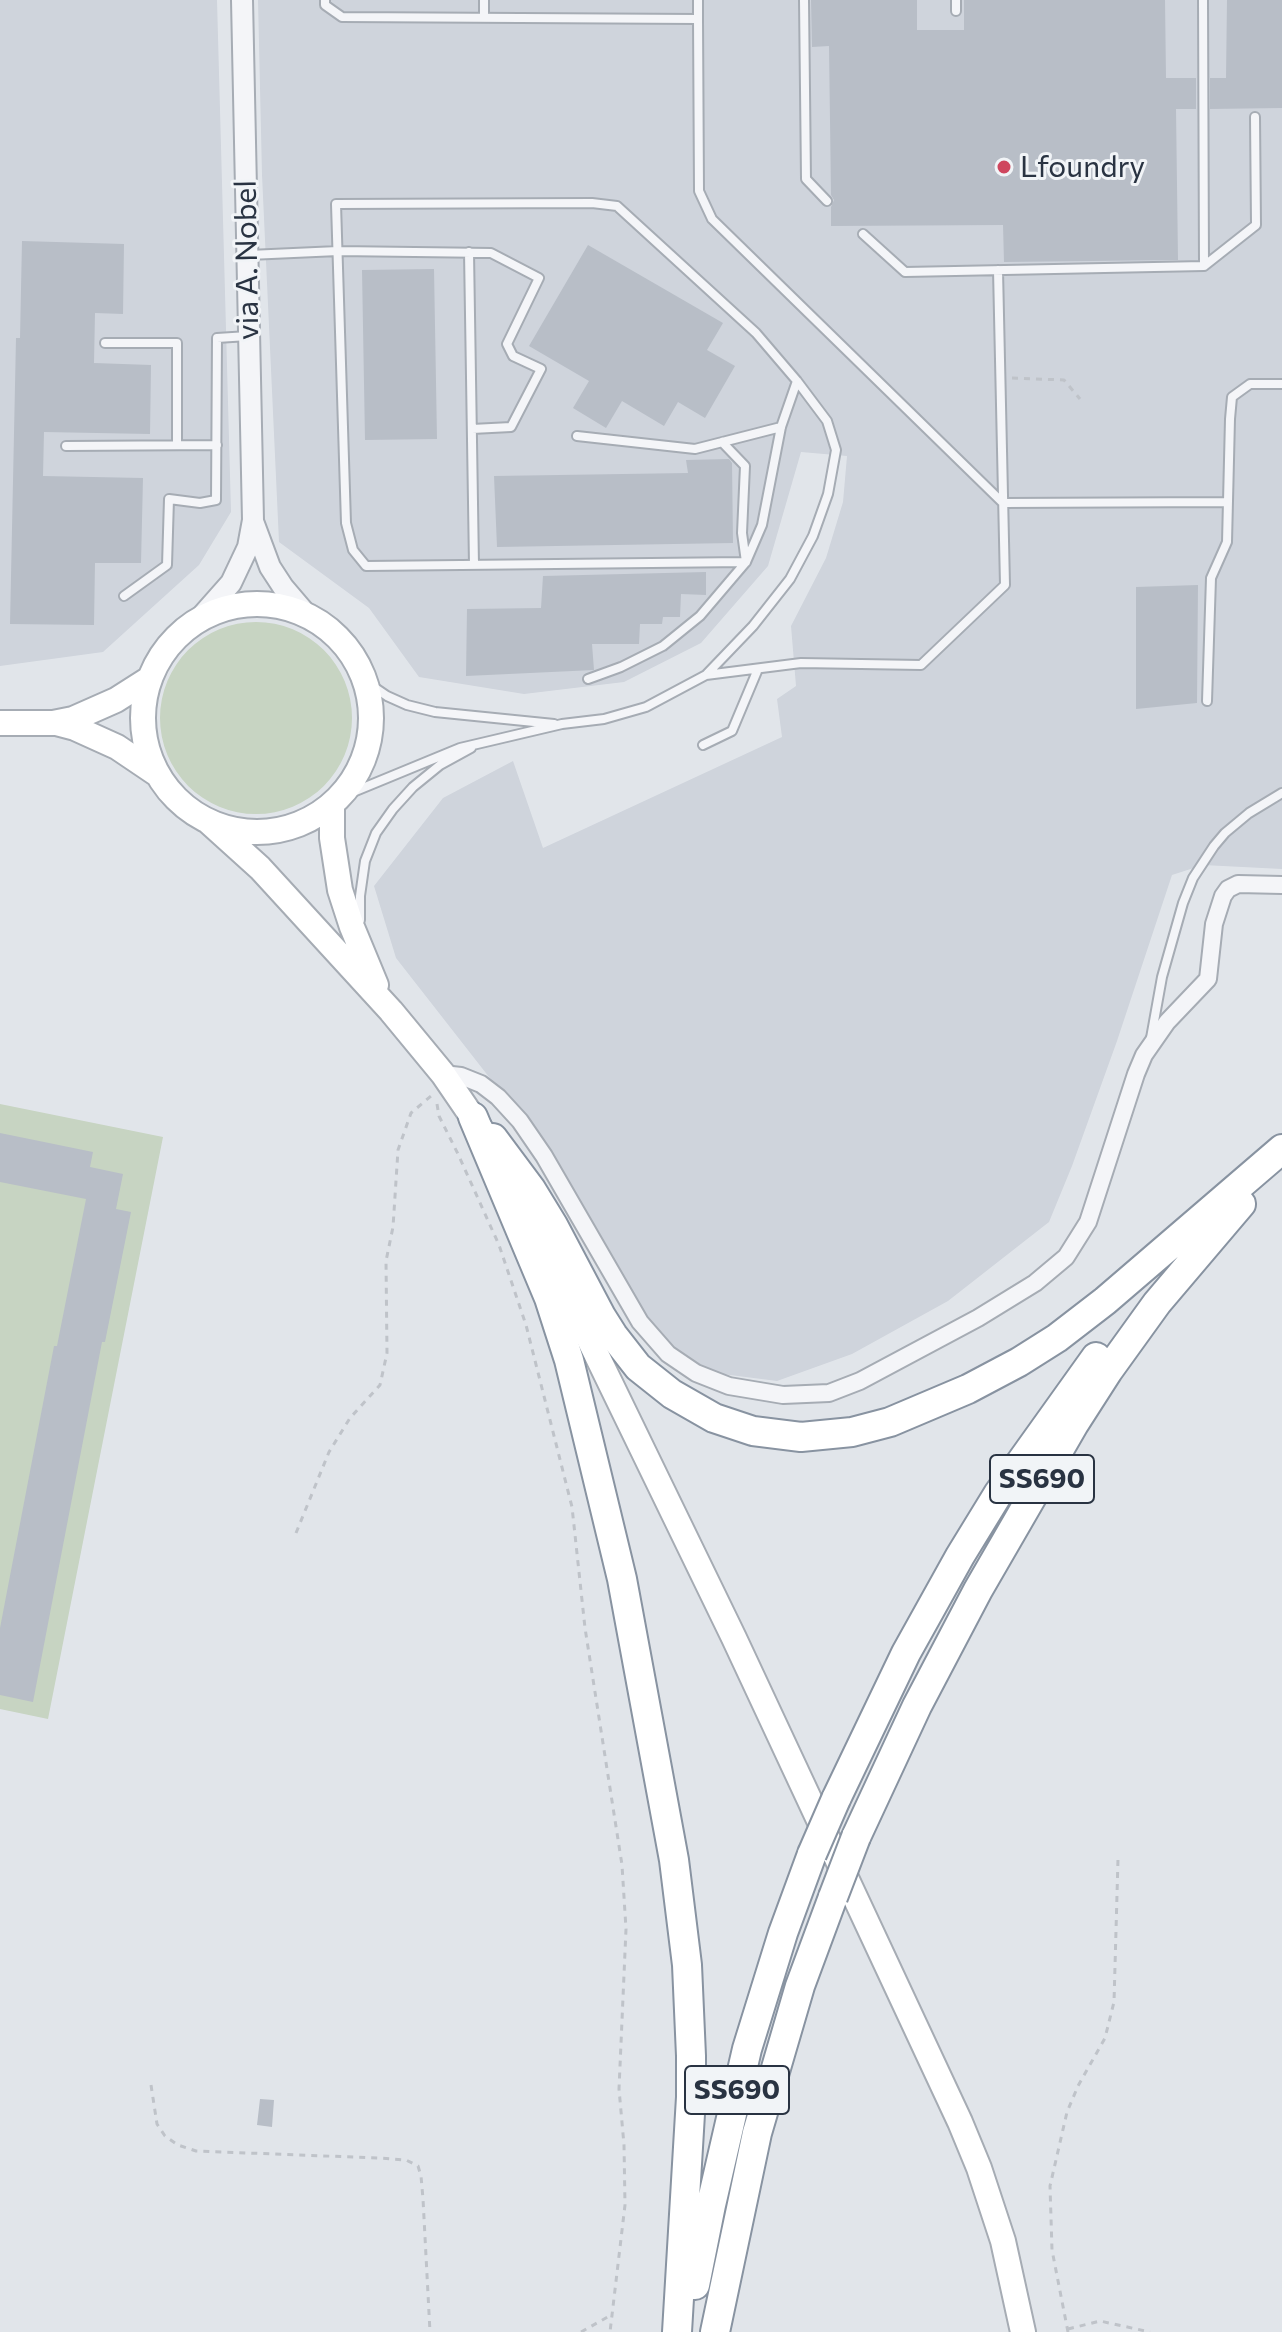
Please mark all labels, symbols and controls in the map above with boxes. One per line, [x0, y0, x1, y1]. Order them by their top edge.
place label: Lfoundry [1020, 149, 1145, 185]
marker: Lfoundry [995, 158, 1013, 176]
street label: via A. Nobel [228, 180, 266, 340]
road number: SS690 [990, 1455, 1094, 1503]
road number: SS690 [685, 2066, 789, 2114]

